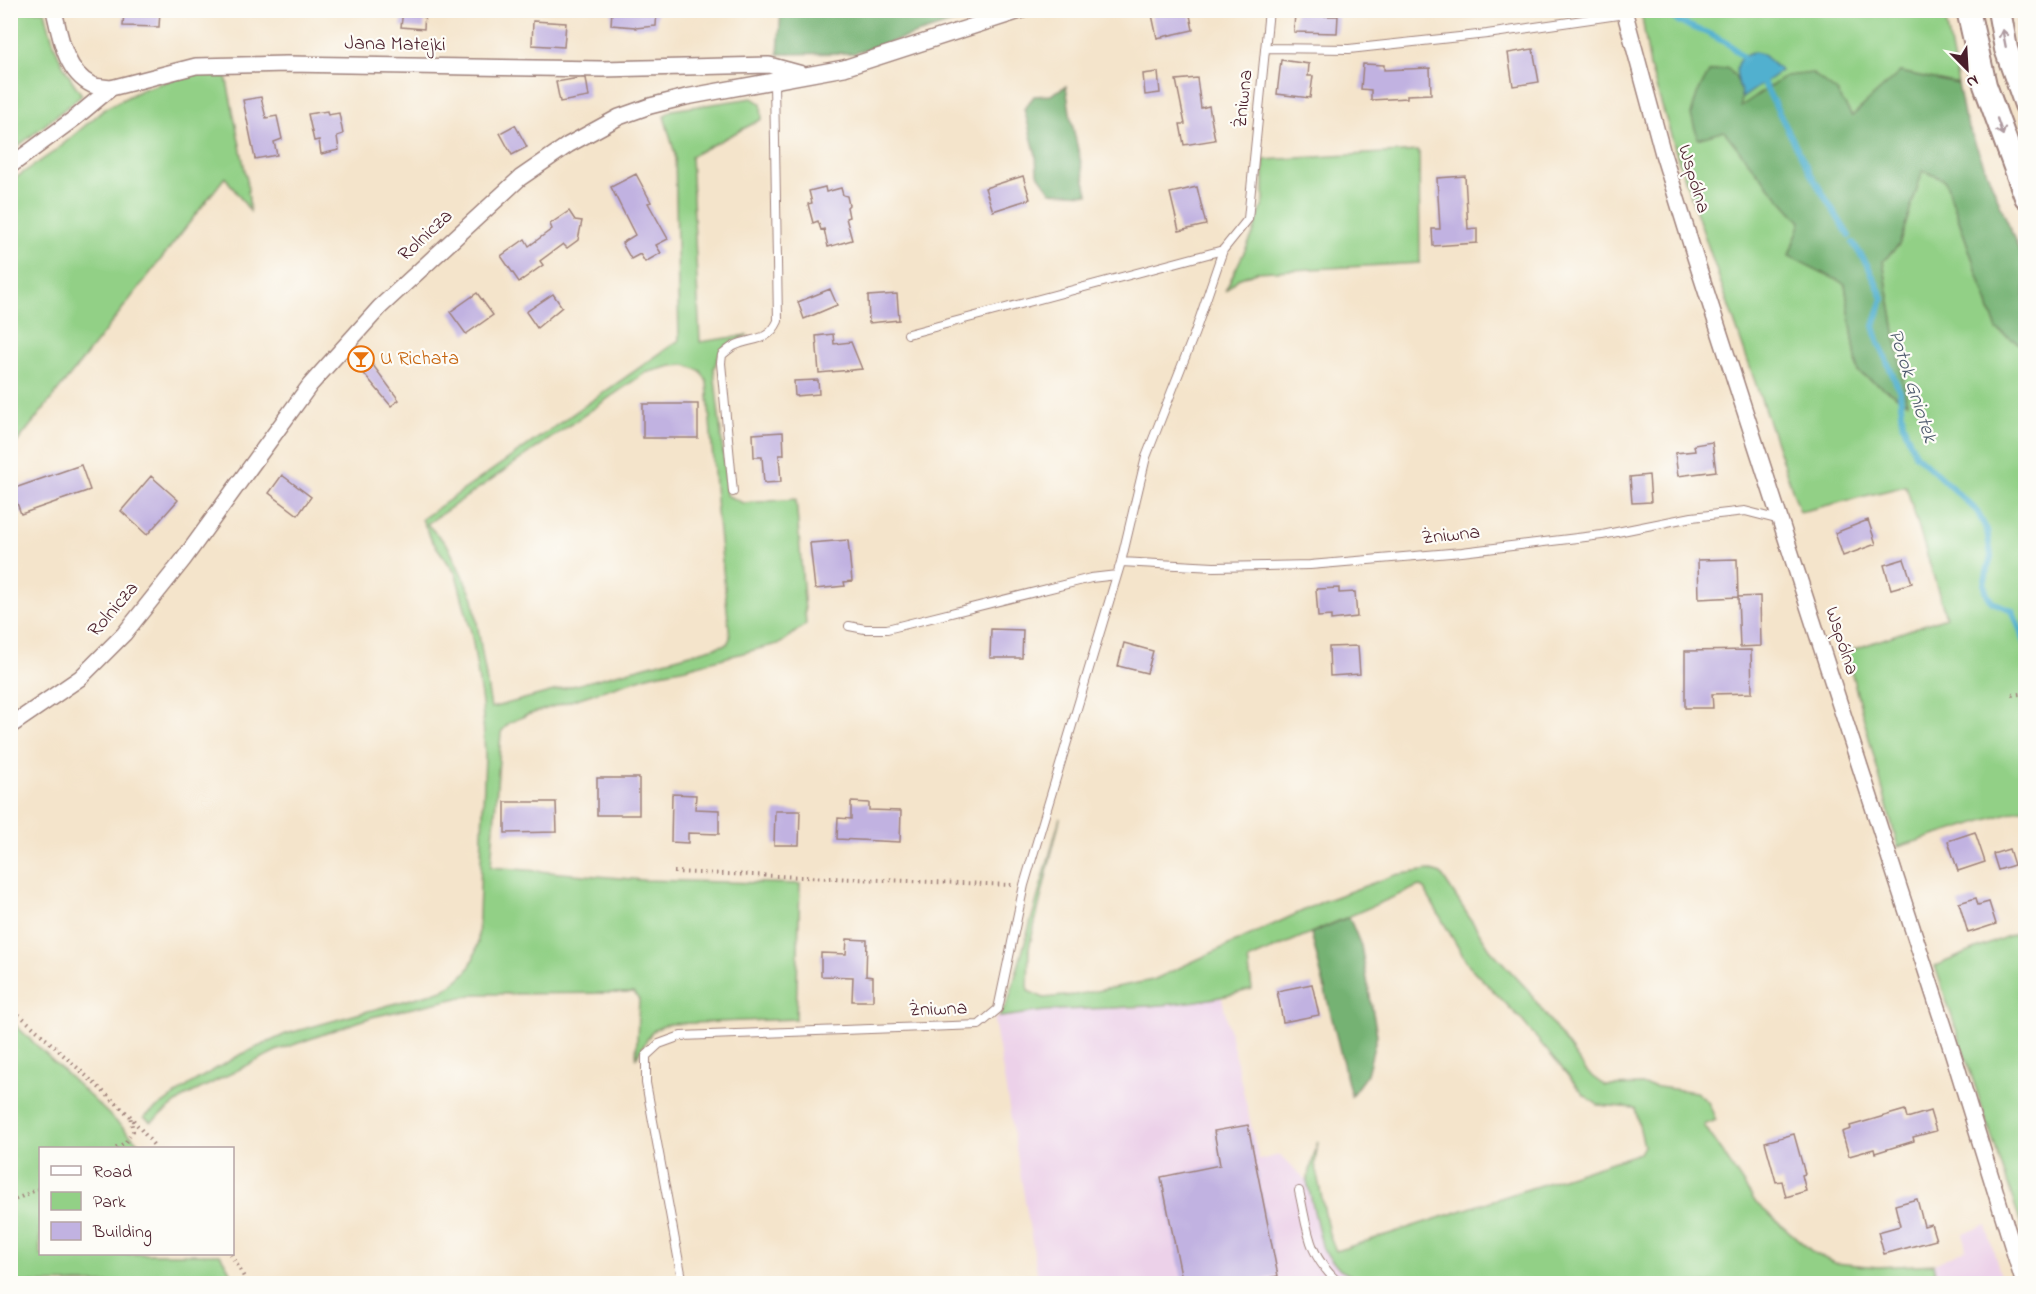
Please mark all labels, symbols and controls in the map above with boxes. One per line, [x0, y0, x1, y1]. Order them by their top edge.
one-way arrow [1998, 29, 2009, 49]
street label: Jana Matejki [344, 30, 446, 60]
north arrow [1937, 39, 1997, 99]
street label: Żniwna [1227, 68, 1261, 130]
text: N [1962, 68, 1982, 94]
one-way arrow [1996, 118, 2007, 136]
street label: Wspólna [1669, 141, 1717, 217]
street label: Rolnicza [392, 203, 460, 269]
water label: Potok Gniotek [1880, 325, 1945, 447]
bar icon: U Richata [346, 344, 376, 374]
place label: U Richata [380, 345, 459, 374]
street label: Żniwna [1420, 519, 1482, 553]
street label: Rolnicza [81, 576, 147, 644]
street label: Wspólna [1816, 603, 1866, 679]
street label: Żniwna [908, 994, 968, 1026]
legend [39, 1147, 234, 1255]
text: Road [93, 1160, 132, 1186]
text: Park [93, 1190, 126, 1216]
text: Building [92, 1220, 152, 1247]

